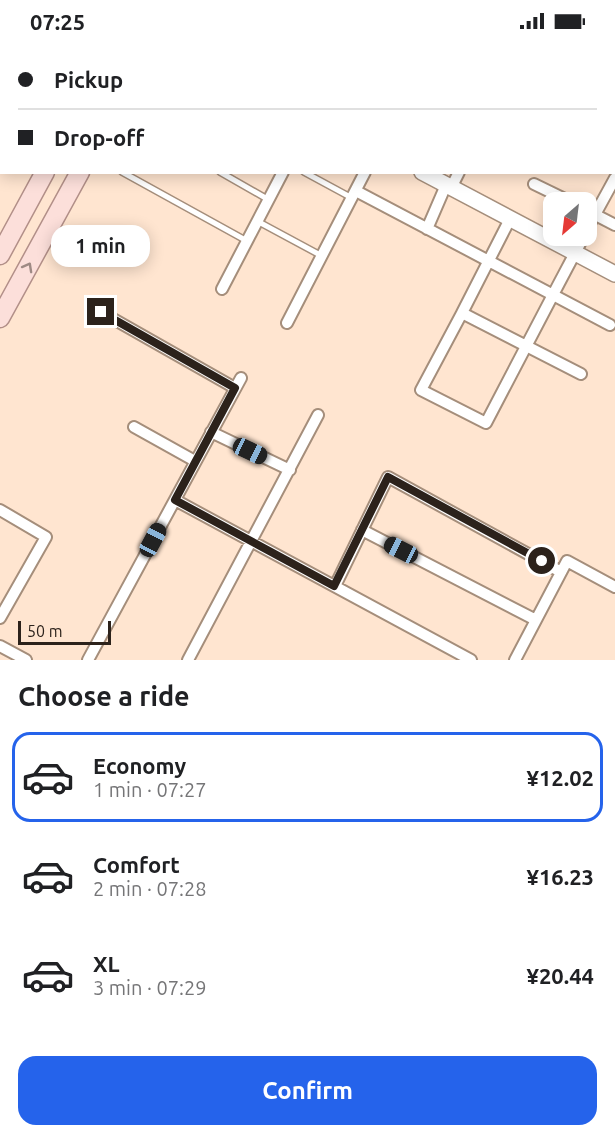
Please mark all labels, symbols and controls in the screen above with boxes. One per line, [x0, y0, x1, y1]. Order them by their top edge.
text: 07:25 [30, 9, 85, 34]
text: Pickup [54, 67, 123, 92]
text: Drop-off [54, 125, 144, 150]
north arrow [543, 192, 597, 246]
map controls [543, 192, 597, 246]
callout: 1 min [51, 225, 150, 267]
text: 1 min [75, 234, 126, 257]
one-way arrow [21, 263, 32, 273]
route end [87, 298, 114, 325]
car [230, 435, 270, 467]
car [137, 520, 169, 560]
car [381, 534, 421, 566]
route start [528, 547, 555, 574]
scale bar [18, 618, 111, 646]
text: 50 m [27, 622, 63, 640]
text: Choose a ride [18, 681, 190, 711]
icon: car [21, 750, 75, 804]
text: Economy [93, 753, 186, 778]
text: ¥12.02 [527, 765, 594, 790]
text: 1 min · 07:27 [93, 778, 207, 801]
icon: car [21, 849, 75, 903]
text: Comfort [93, 852, 180, 877]
text: ¥16.23 [527, 864, 594, 889]
text: 2 min · 07:28 [93, 877, 207, 900]
icon: car [21, 948, 75, 1002]
text: XL [93, 951, 120, 976]
text: ¥20.44 [527, 963, 594, 988]
text: 3 min · 07:29 [93, 976, 207, 999]
button: Confirm [18, 1056, 597, 1125]

